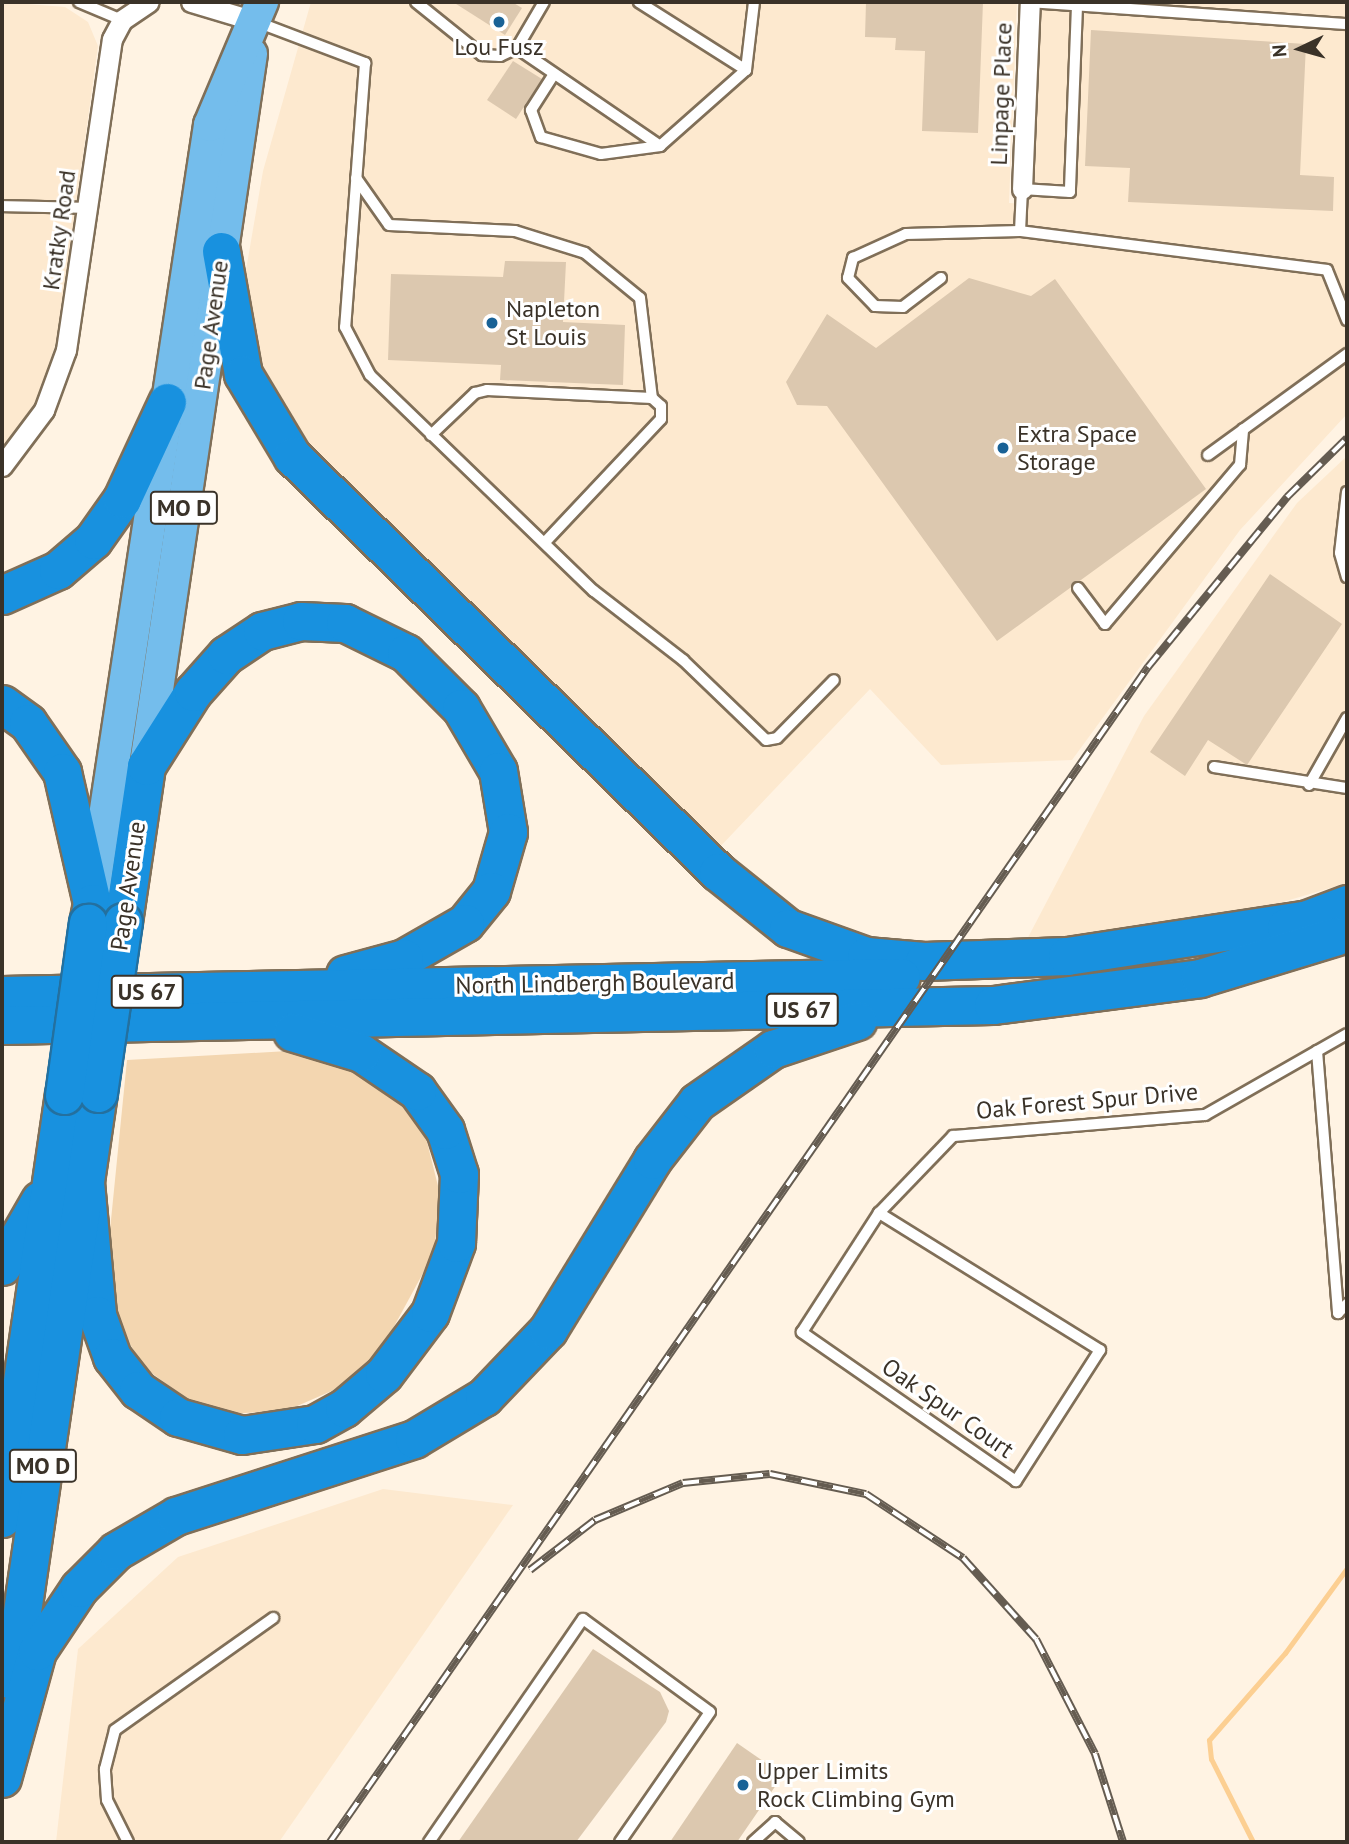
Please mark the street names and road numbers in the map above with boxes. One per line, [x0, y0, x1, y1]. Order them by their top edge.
street label: Linpage Place [984, 22, 1018, 166]
street label: Kratky Road [36, 168, 82, 292]
street label: Page Avenue [188, 258, 234, 392]
road number: MO D [149, 488, 219, 528]
street label: Page Avenue [105, 819, 151, 953]
street label: North Lindbergh Boulevard [455, 966, 735, 1000]
road number: US 67 [110, 973, 184, 1012]
road number: US 67 [765, 990, 839, 1030]
street label: Oak Forest Spur Drive [974, 1077, 1200, 1125]
street label: Oak Spur Court [876, 1352, 1020, 1464]
road number: MO D [8, 1446, 78, 1485]

